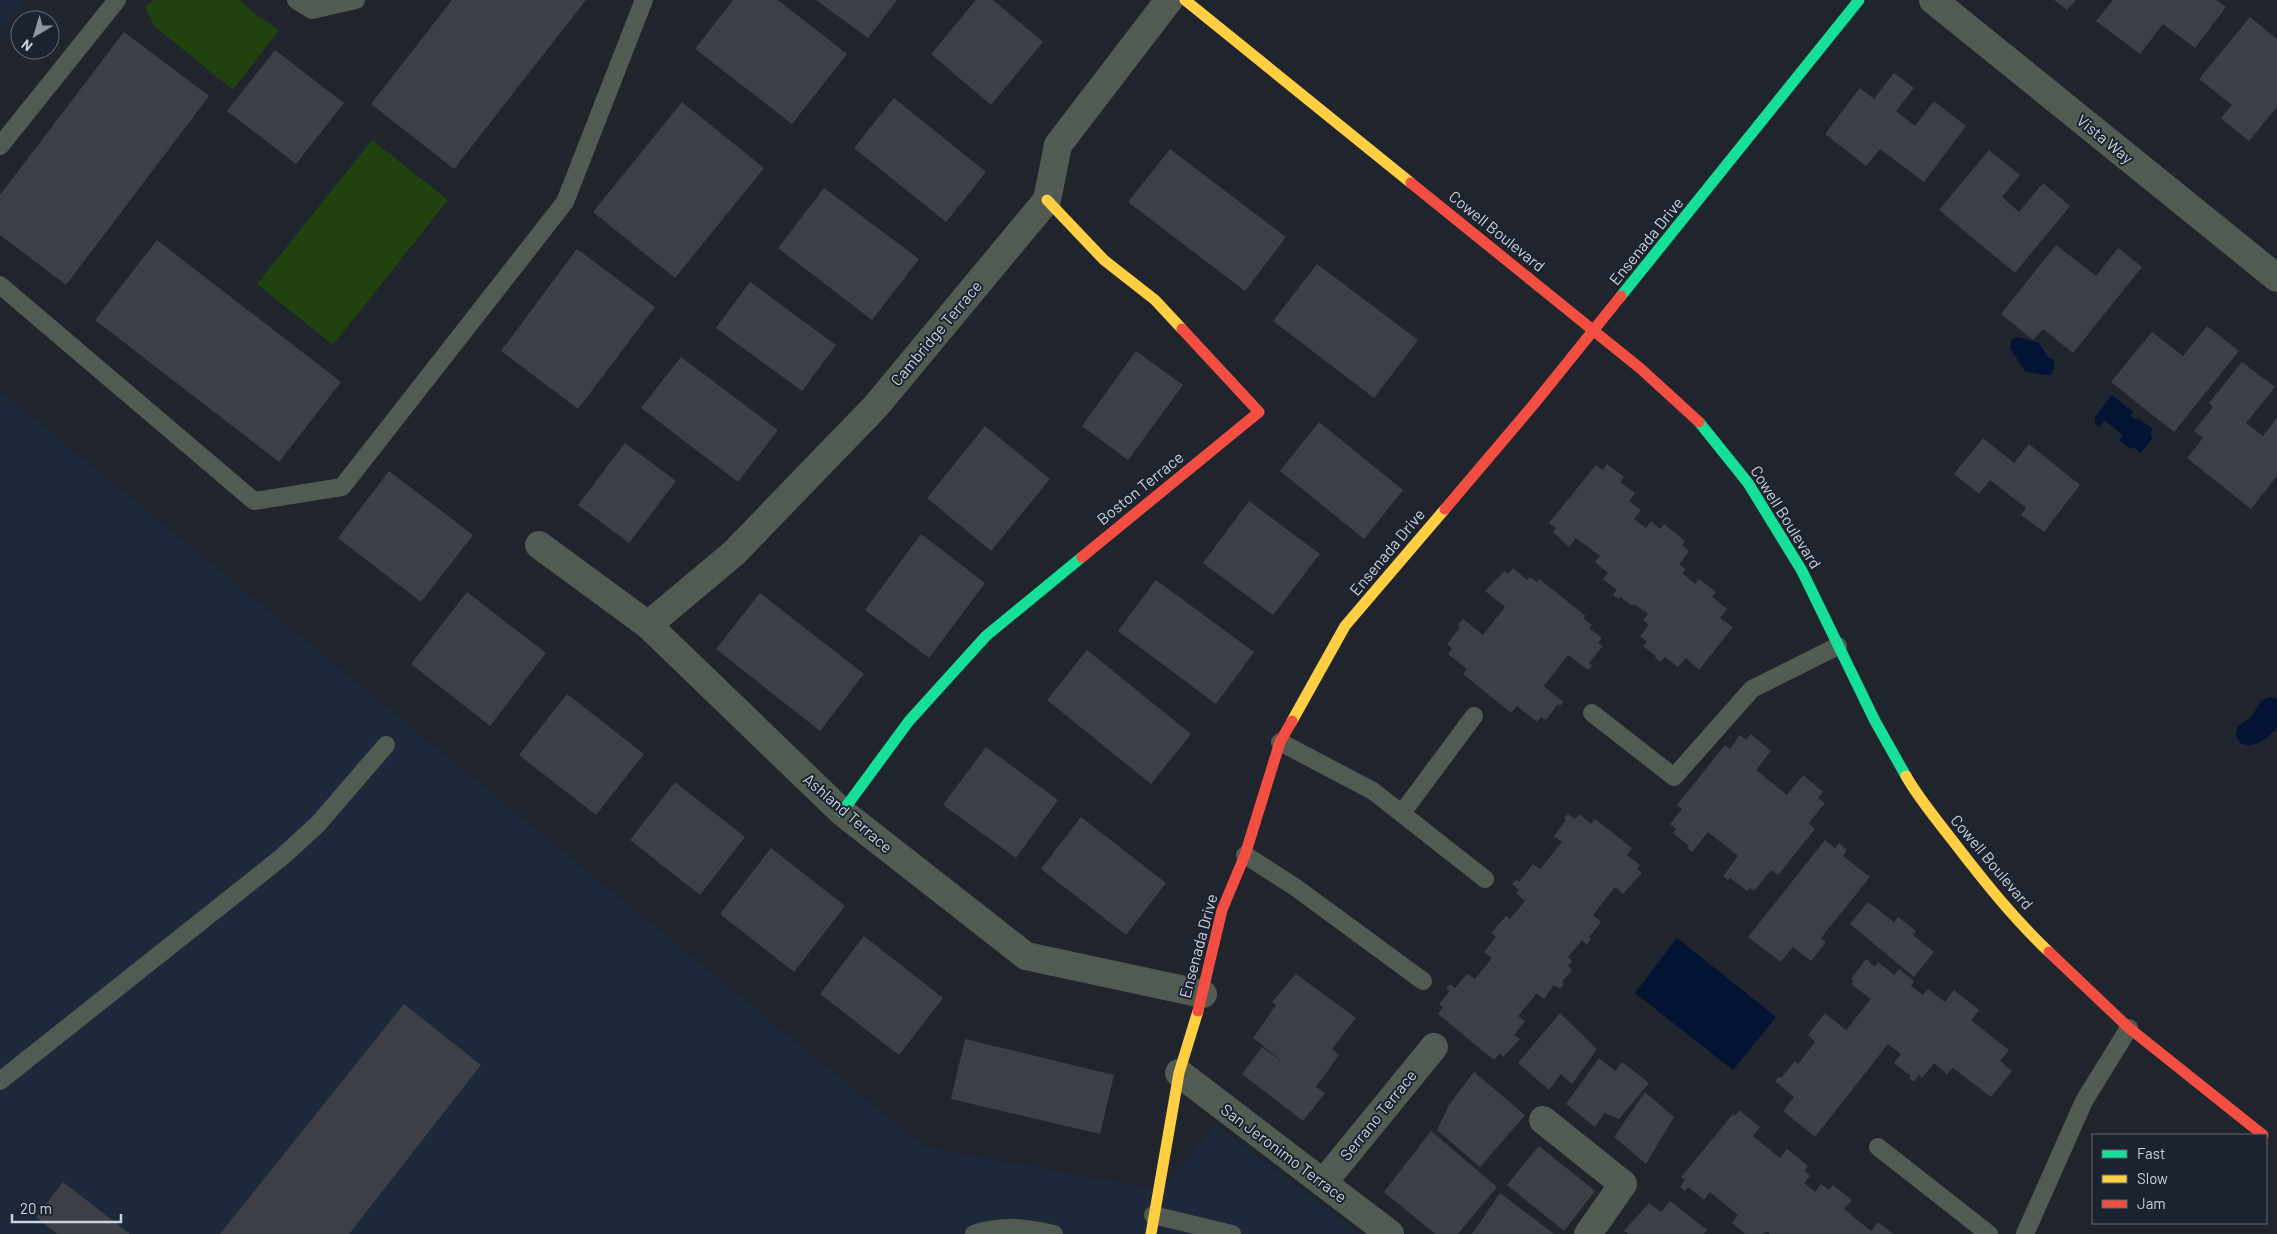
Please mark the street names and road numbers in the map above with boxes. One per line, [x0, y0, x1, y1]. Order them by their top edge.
street label: Vista Way [2073, 110, 2138, 168]
street label: Cowell Boulevard [1446, 186, 1549, 275]
street label: Ensenada Drive [1605, 193, 1687, 288]
street label: Cambridge Terrace [886, 276, 985, 389]
street label: Boston Terrace [1093, 447, 1187, 528]
street label: Cowell Boulevard [1747, 462, 1826, 572]
street label: Ensenada Drive [1345, 505, 1428, 599]
street label: Ashland Terrace [800, 769, 897, 856]
street label: Cowell Boulevard [1947, 810, 2038, 913]
street label: Ensenada Drive [1174, 892, 1221, 1000]
street label: Serrano Terrace [1335, 1065, 1420, 1164]
street label: San Jeronimo Terrace [1218, 1099, 1351, 1206]

